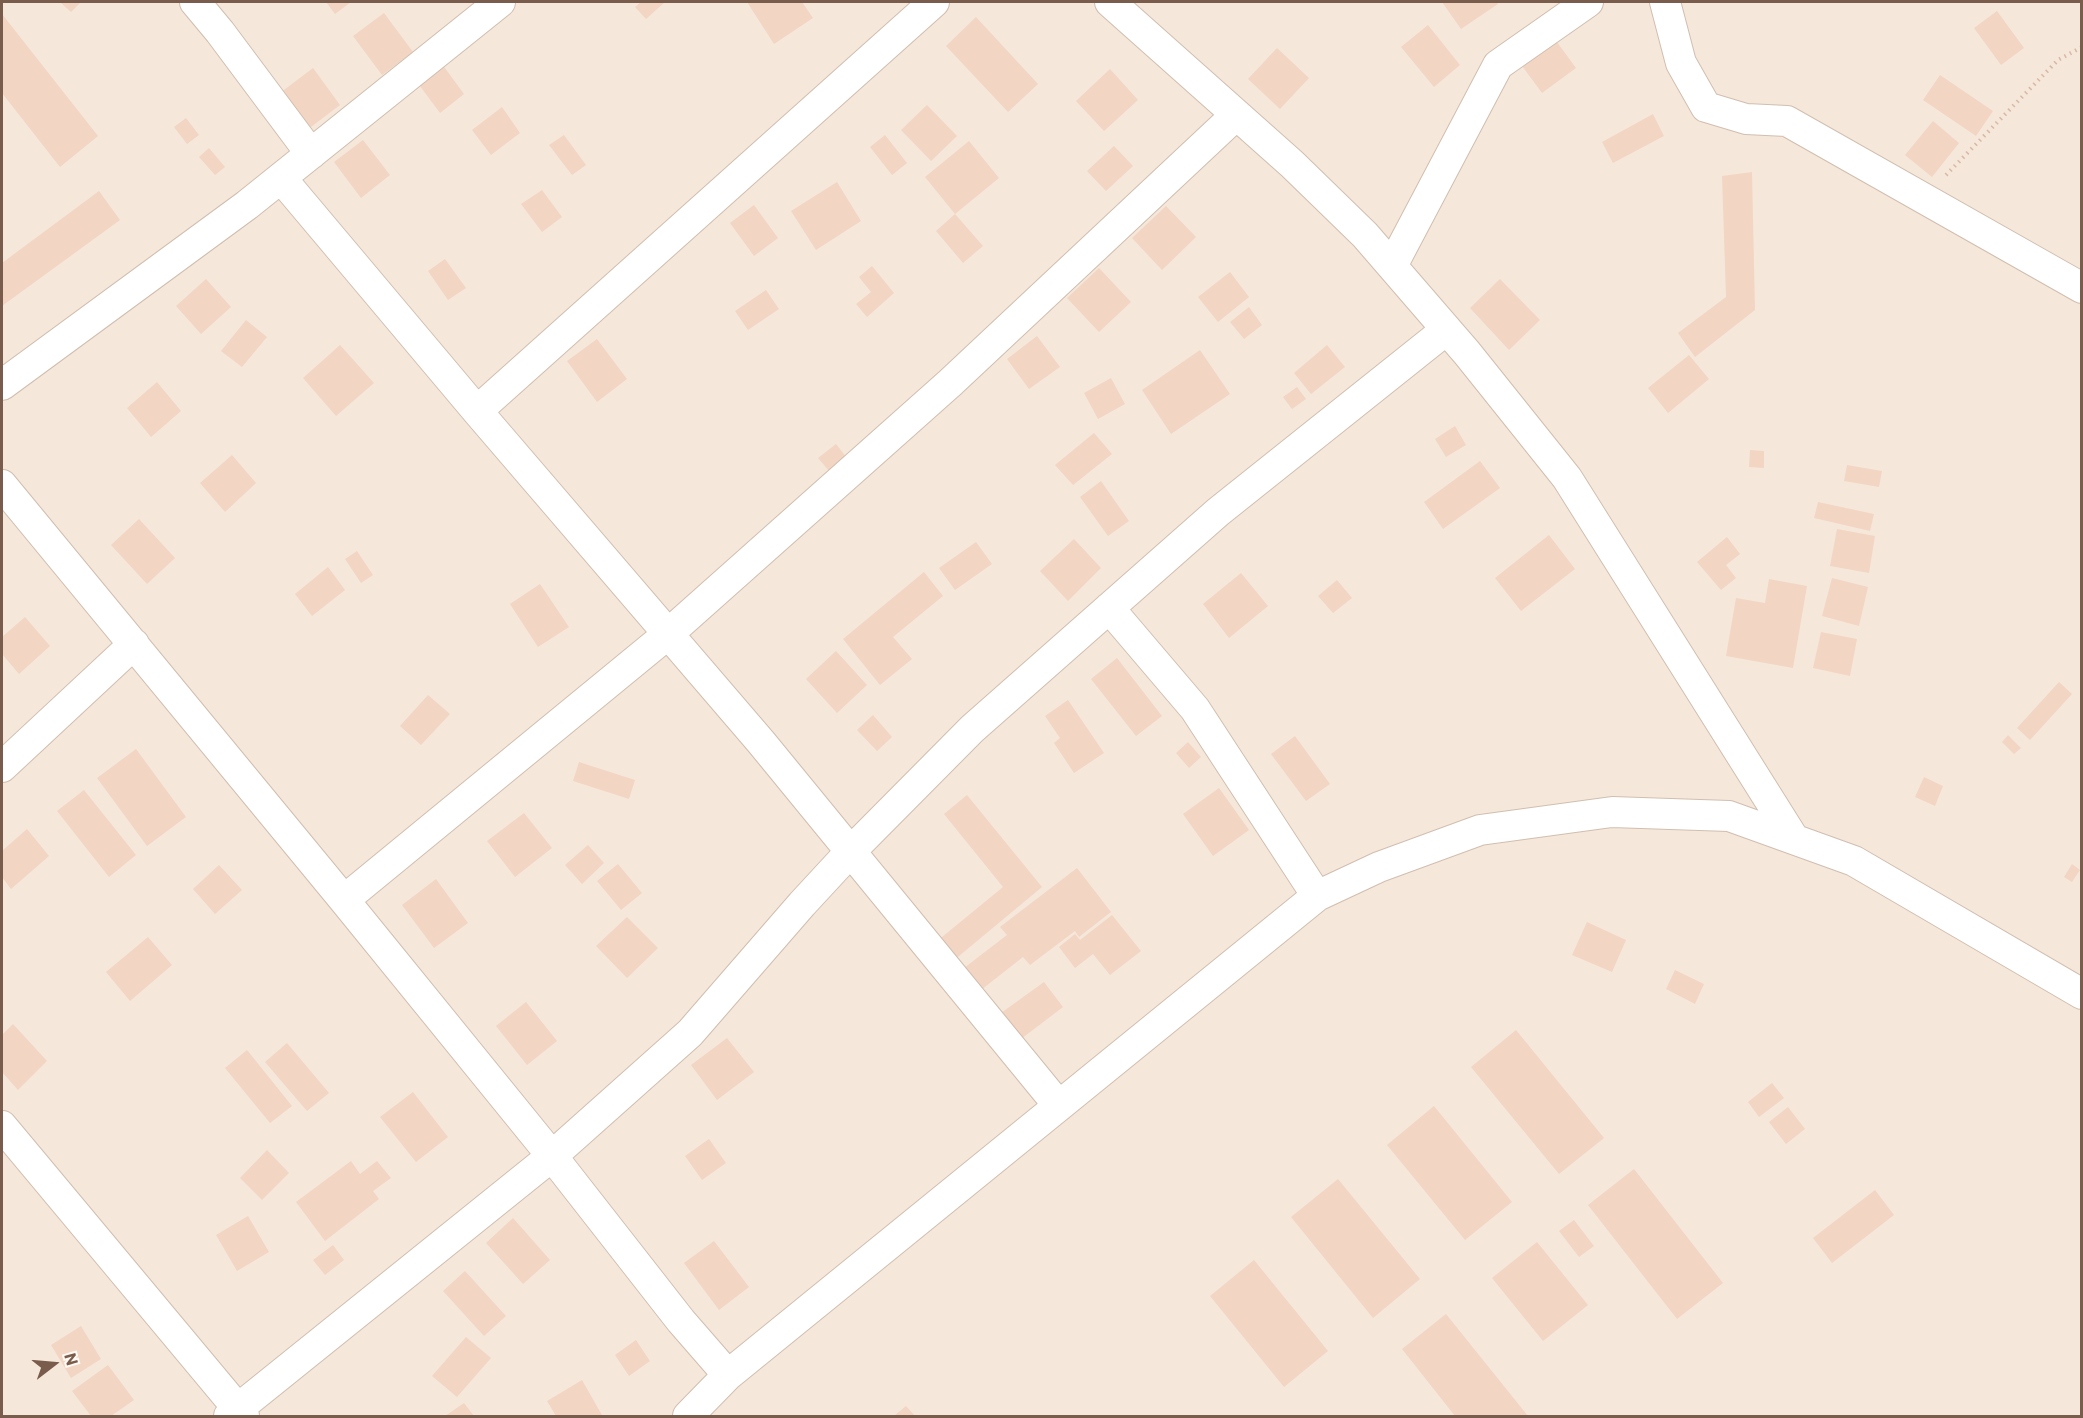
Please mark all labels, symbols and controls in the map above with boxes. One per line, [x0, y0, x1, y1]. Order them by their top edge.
north arrow [24, 1334, 84, 1394]
text: N [61, 1351, 83, 1367]

